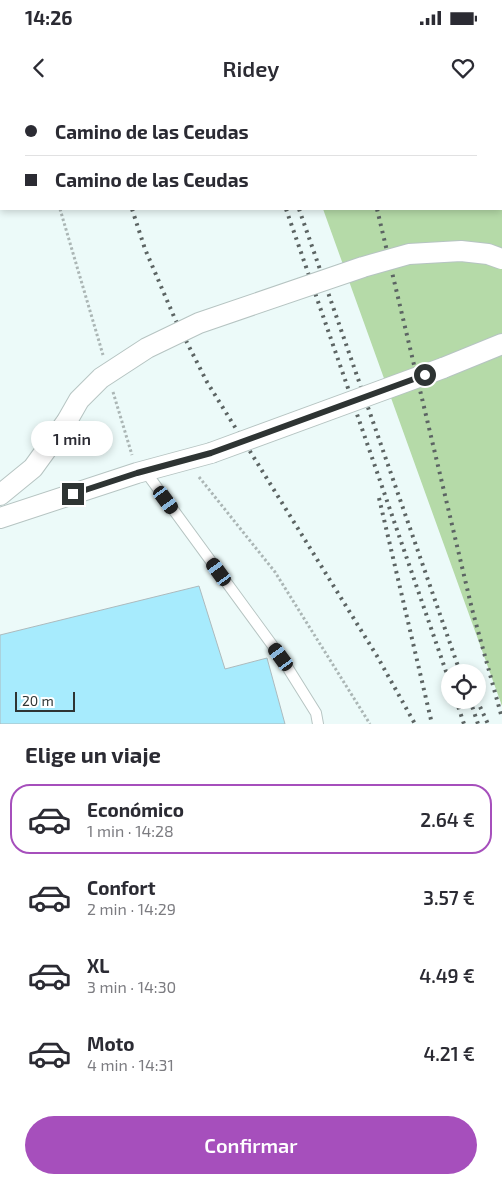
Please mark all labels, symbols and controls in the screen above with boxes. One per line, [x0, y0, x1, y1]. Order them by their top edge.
text: 14:26 [25, 6, 72, 29]
icon: back [25, 54, 53, 82]
icon: heart [449, 54, 477, 82]
text: Ridey [223, 55, 279, 81]
text: Camino de las Ceudas [55, 120, 249, 143]
text: Camino de las Ceudas [55, 168, 249, 191]
route start [414, 364, 436, 386]
callout: 1 min [32, 422, 114, 456]
text: 1 min [53, 429, 91, 448]
route end [62, 483, 84, 505]
car [151, 483, 180, 517]
car [204, 555, 233, 589]
car [266, 640, 295, 674]
map controls [441, 664, 486, 709]
button: locate [441, 664, 486, 709]
scale bar [15, 689, 75, 712]
text: 20 m [22, 692, 54, 709]
text: Elige un viaje [25, 741, 161, 767]
icon: car [27, 797, 72, 842]
text: Económico [87, 798, 184, 821]
text: 2.64 € [420, 808, 475, 831]
text: 1 min · 14:28 [87, 821, 174, 840]
icon: car [27, 875, 72, 920]
text: Confort [87, 876, 155, 899]
text: 3.57 € [423, 886, 475, 909]
text: 2 min · 14:29 [87, 899, 176, 918]
icon: car [27, 953, 72, 998]
text: XL [87, 954, 109, 977]
text: 4.49 € [419, 964, 475, 987]
text: 3 min · 14:30 [87, 977, 176, 996]
icon: car [27, 1031, 72, 1076]
text: Moto [87, 1032, 135, 1055]
text: 4.21 € [423, 1042, 475, 1065]
text: 4 min · 14:31 [87, 1055, 174, 1074]
button: Confirmar [25, 1116, 477, 1174]

